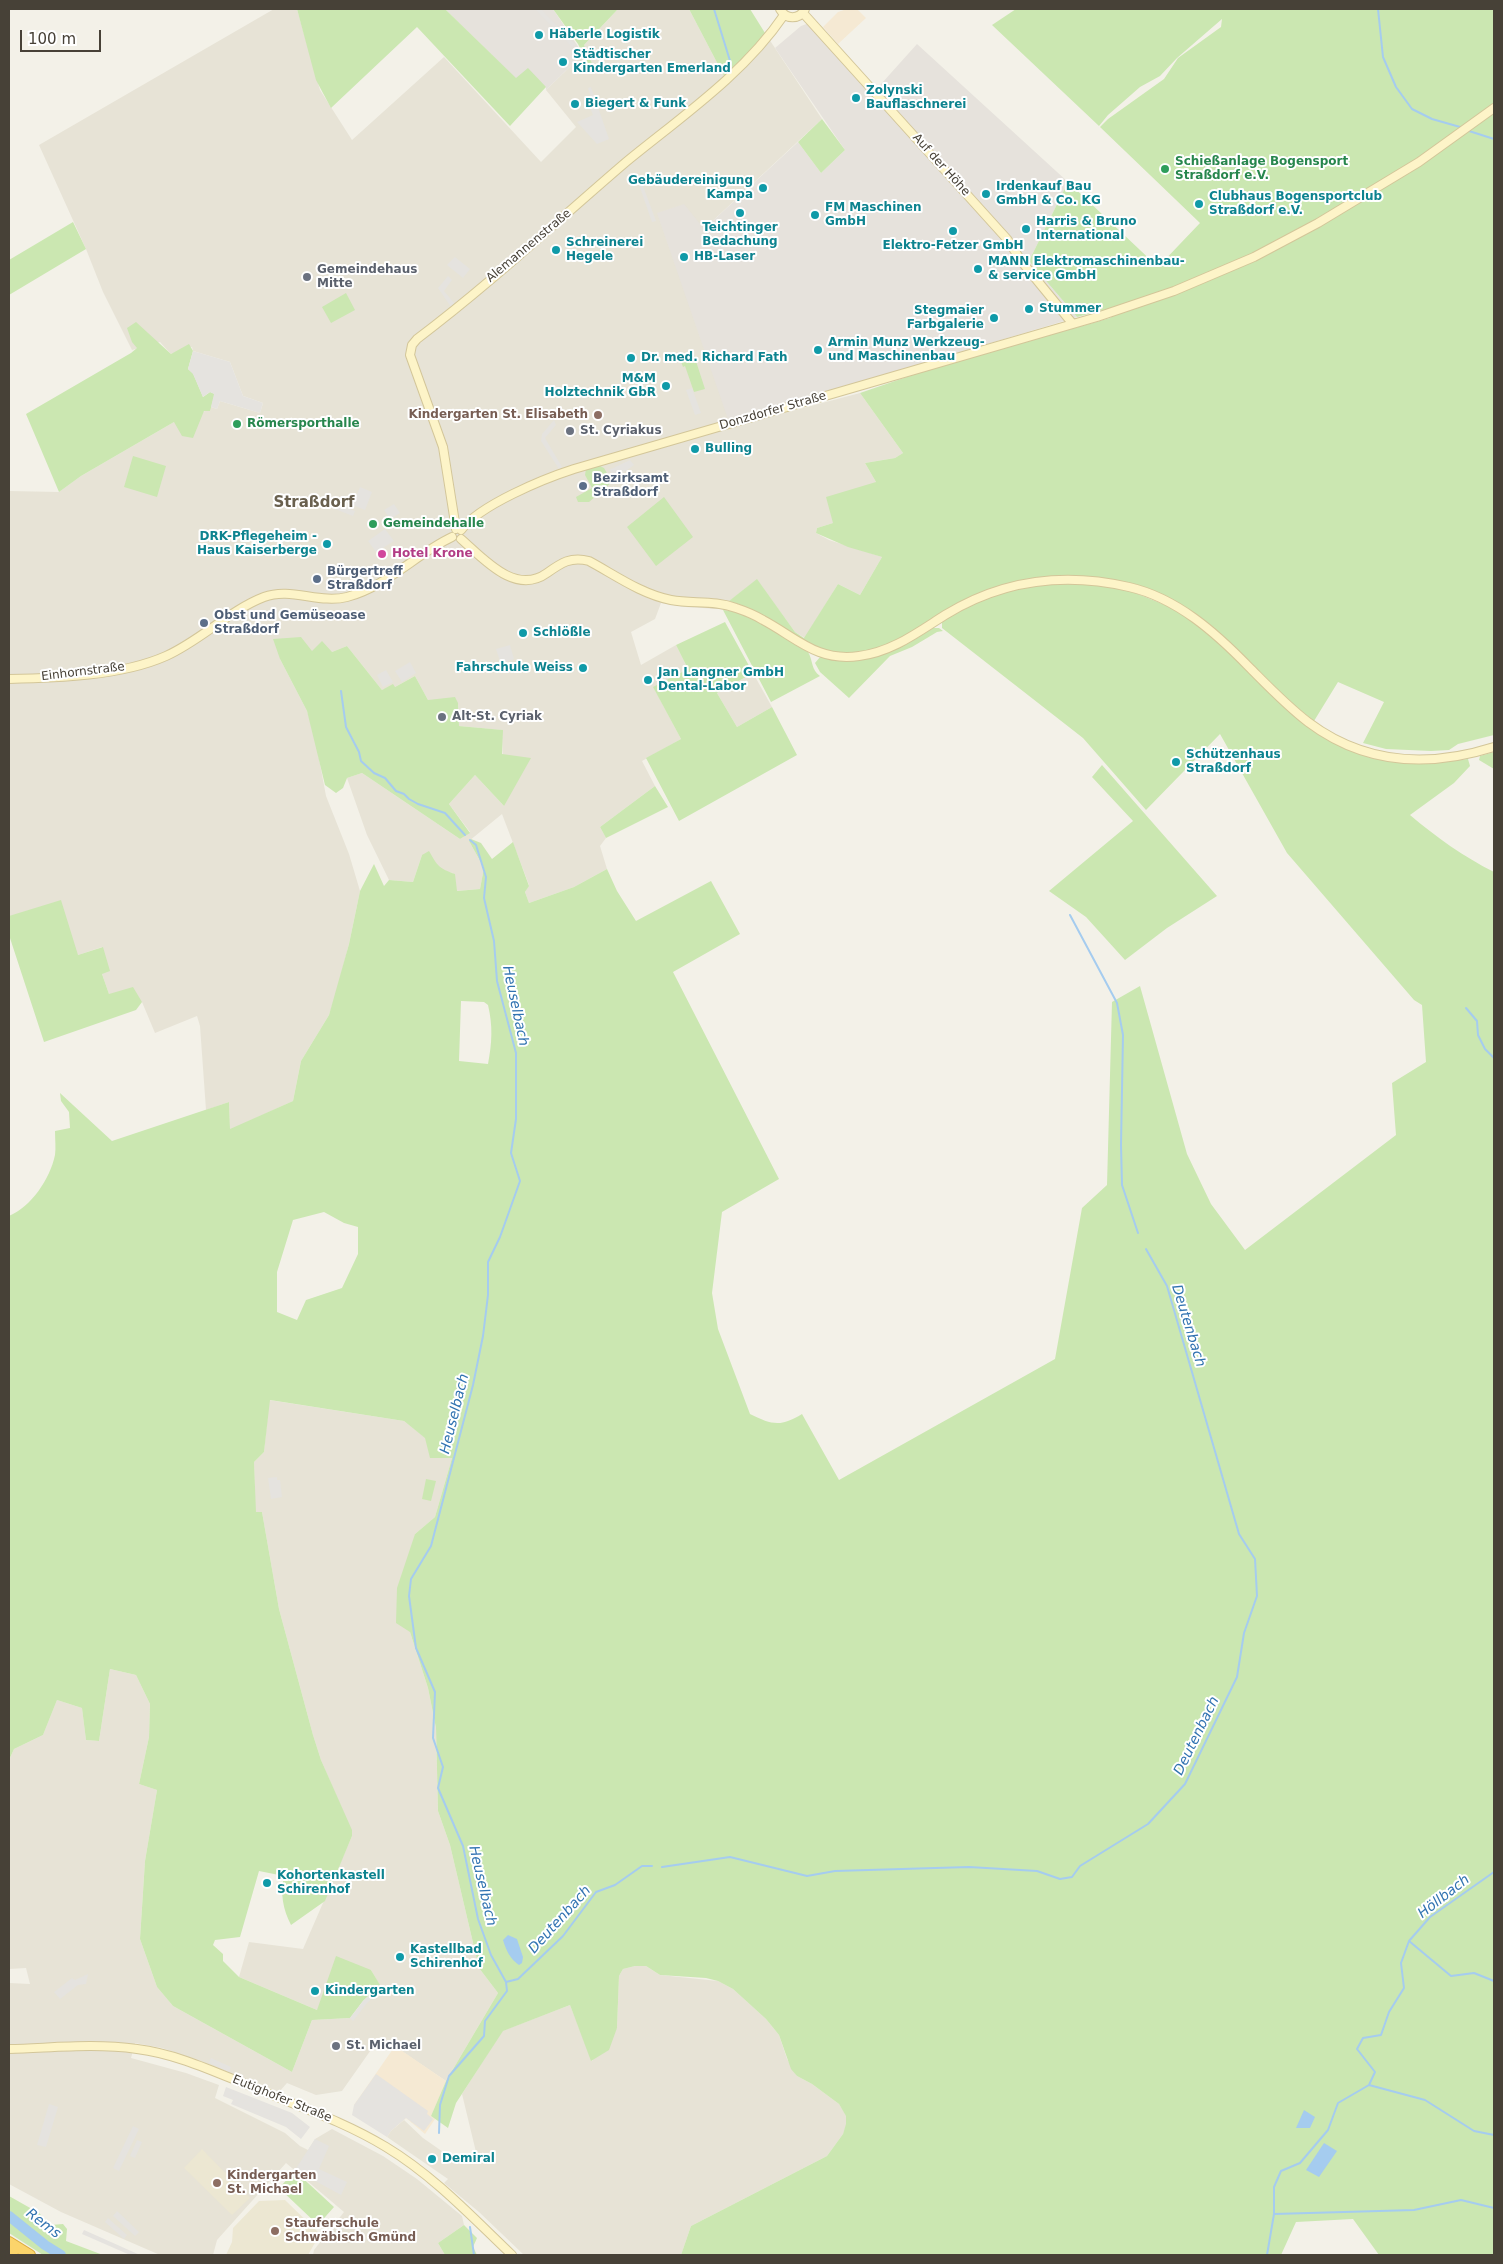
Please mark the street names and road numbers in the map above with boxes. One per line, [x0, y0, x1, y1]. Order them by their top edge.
street label: Auf der Höhe [909, 131, 973, 199]
street label: Alemannenstraße [484, 206, 574, 286]
street label: Donzdorfer Straße [718, 389, 828, 433]
street label: Einhornstraße [40, 660, 126, 684]
street label: Eutighofer Straße [230, 2073, 334, 2125]

